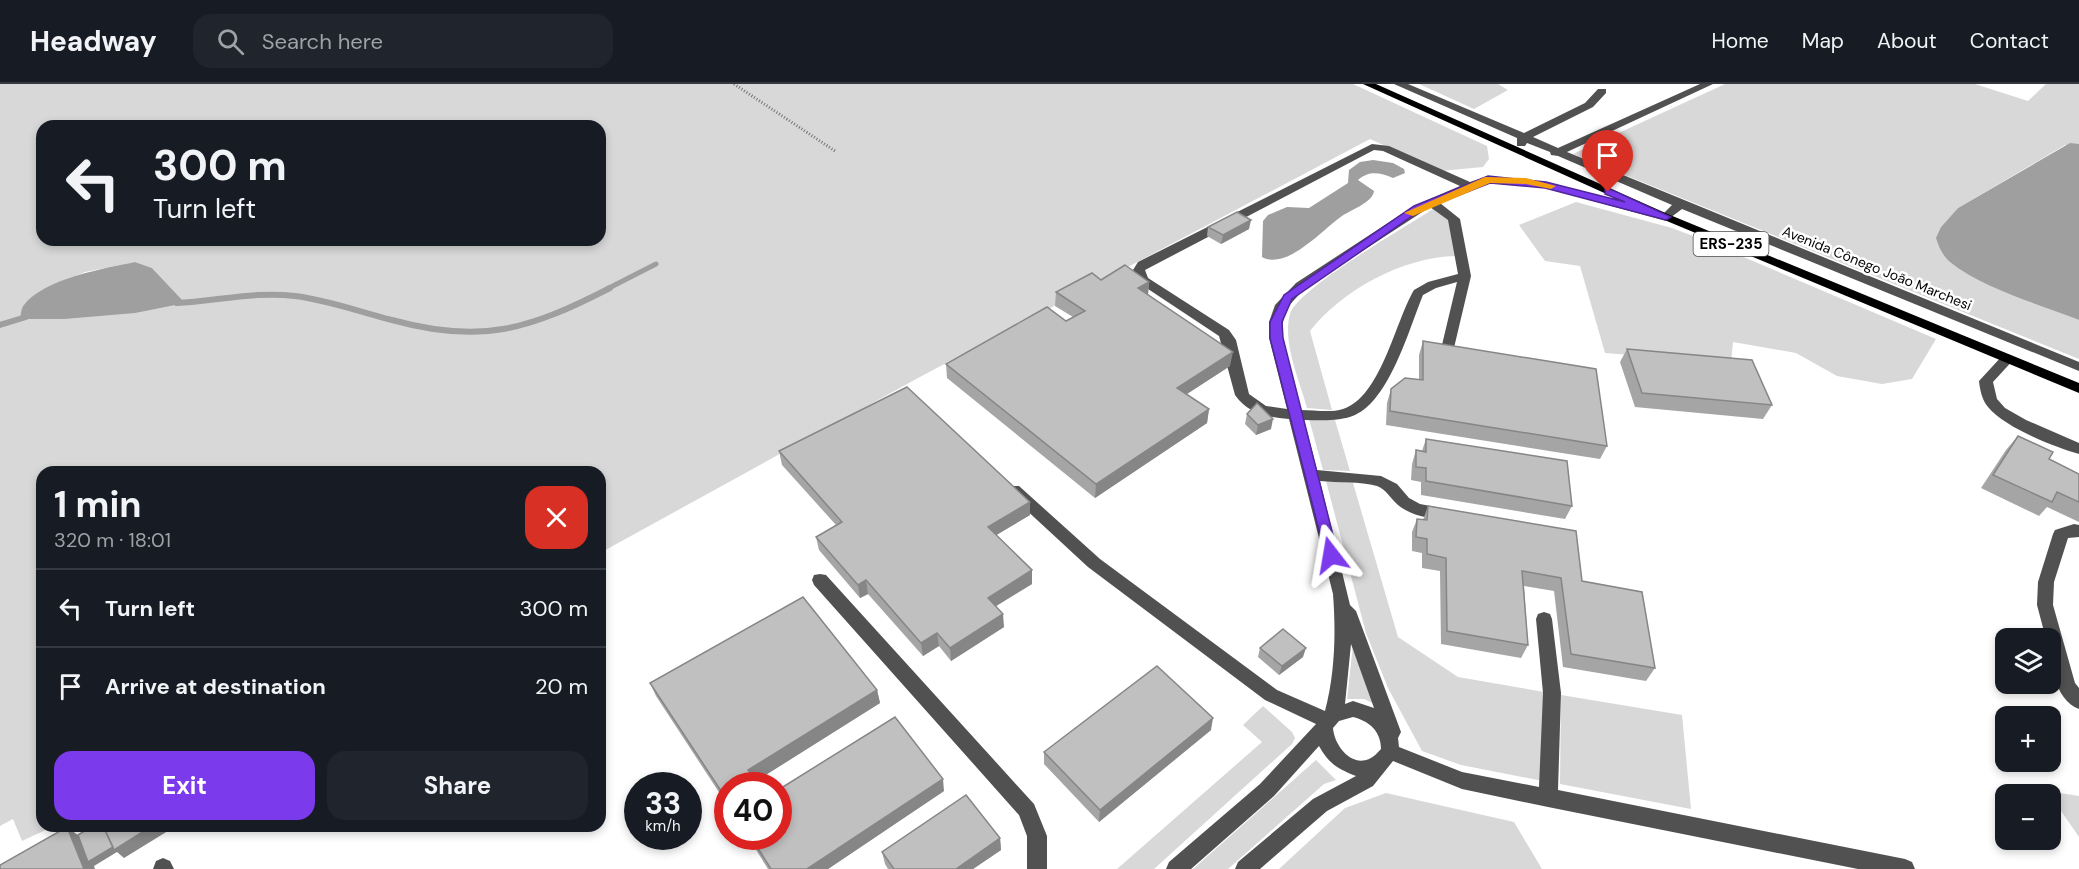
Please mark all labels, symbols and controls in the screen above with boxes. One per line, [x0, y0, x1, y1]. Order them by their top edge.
search box [193, 14, 613, 68]
text: Headway [30, 23, 157, 60]
icon: search [214, 25, 247, 58]
text: Search here [262, 27, 383, 56]
text: Home [1711, 27, 1769, 55]
text: Map [1802, 27, 1844, 55]
text: About [1877, 27, 1937, 55]
text: Contact [1970, 27, 2049, 55]
pin [1582, 130, 1633, 192]
text: 300 m [153, 138, 287, 193]
icon: arrive [1591, 139, 1624, 172]
icon: left [54, 144, 132, 222]
text: Turn left [153, 191, 256, 226]
street label: Avenida Cônego João Marchesi [1780, 222, 1974, 314]
road number: ERS-235 [1694, 232, 1768, 256]
text: 1 min [54, 481, 142, 528]
button: close [525, 486, 588, 549]
position arrow [1299, 523, 1363, 587]
text: 320 m · 18:01 [54, 527, 171, 553]
icon: left [54, 592, 87, 625]
text: Turn left [105, 594, 195, 623]
text: 300 m [519, 594, 588, 623]
map controls [1995, 628, 2061, 850]
button: layers [1995, 628, 2061, 694]
icon: arrive [54, 670, 87, 703]
text: Arrive at destination [105, 672, 326, 701]
text: 20 m [535, 672, 588, 701]
button: + [1995, 706, 2061, 772]
button: Exit [54, 751, 315, 820]
button: Share [327, 751, 588, 820]
speed limit sign: 40 [714, 772, 792, 850]
text: 33 [645, 784, 681, 823]
button: − [1995, 784, 2061, 850]
text: km/h [645, 816, 681, 836]

